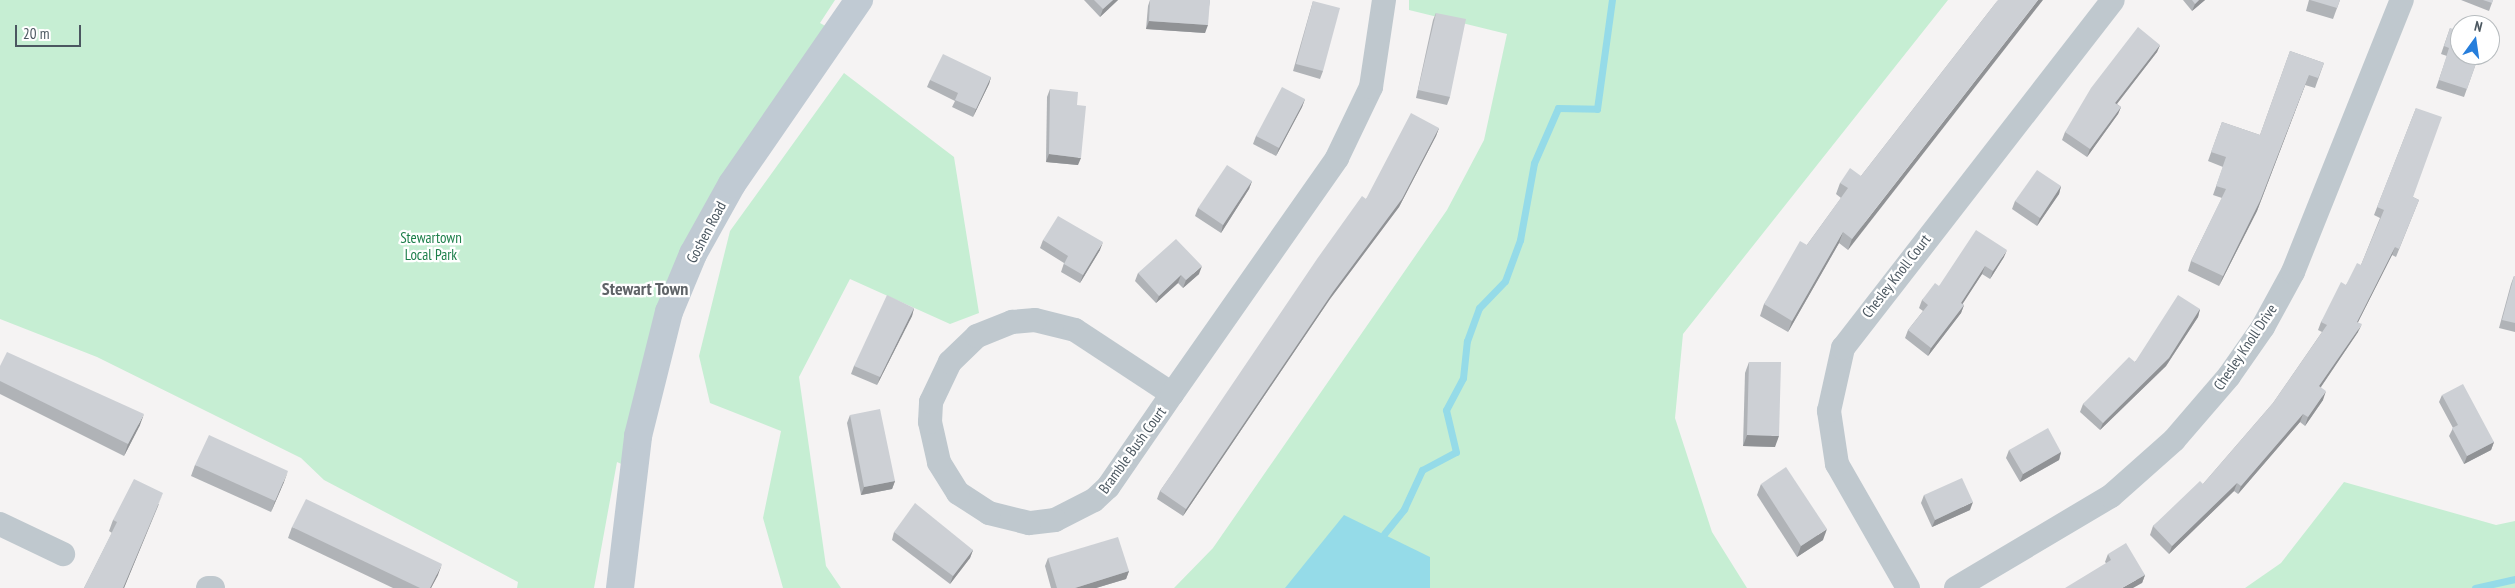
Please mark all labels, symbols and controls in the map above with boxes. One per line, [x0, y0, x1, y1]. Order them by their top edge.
scale bar [18, 15, 84, 47]
north arrow [2450, 15, 2500, 65]
text: N [2473, 17, 2484, 36]
text: 20 m [23, 24, 49, 43]
street label: Goshen Road [682, 198, 730, 266]
park label: Stewartown Local Park [400, 228, 462, 263]
street label: Chesley Knoll Court [1858, 231, 1934, 321]
district label: Stewart Town [602, 278, 688, 300]
street label: Chesley Knoll Drive [2209, 300, 2281, 394]
street label: Bramble Bush Court [1095, 403, 1169, 497]

